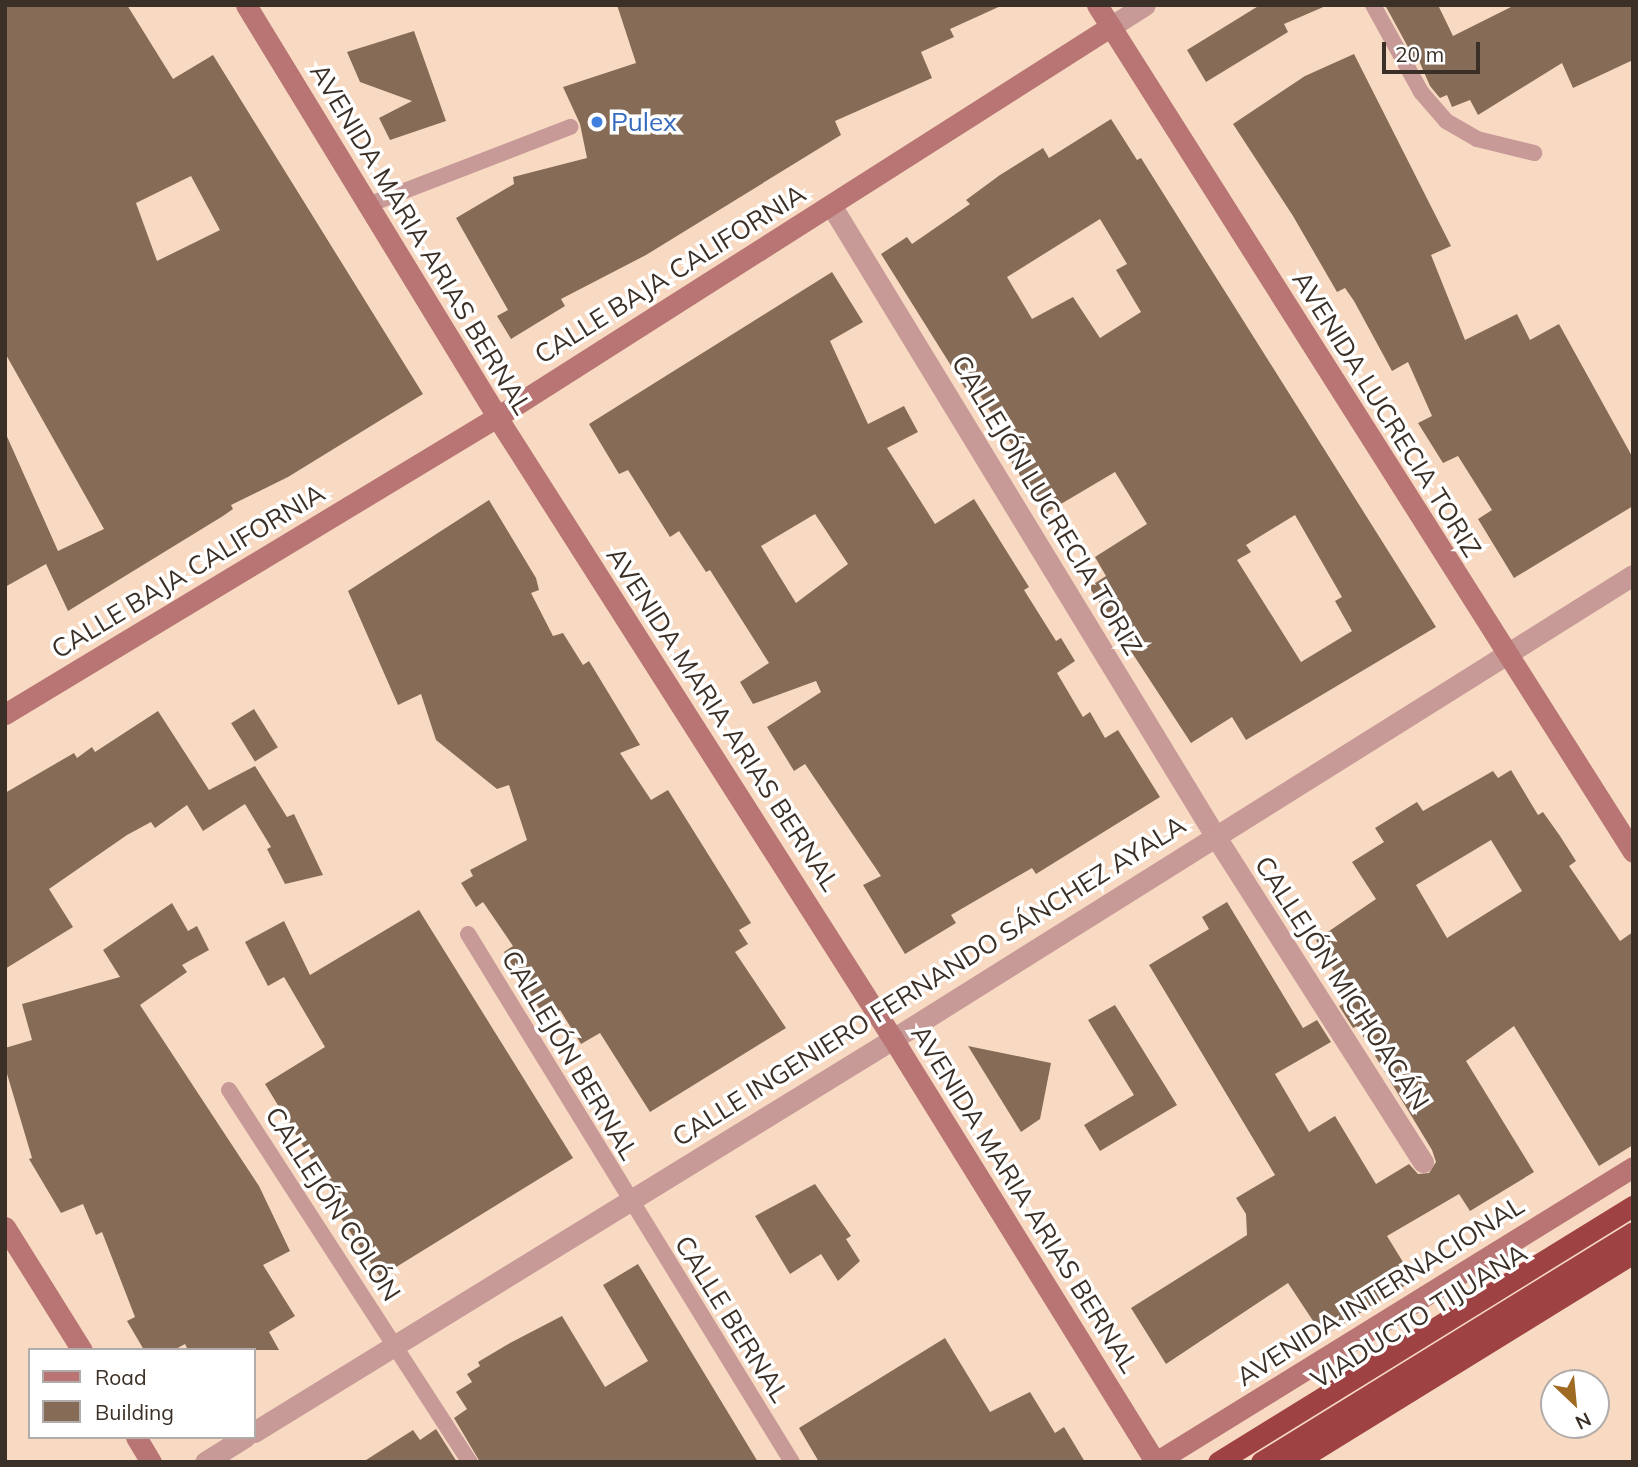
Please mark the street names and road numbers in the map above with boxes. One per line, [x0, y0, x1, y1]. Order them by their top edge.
street label: AVENIDA MARIA ARIAS BERNAL [304, 58, 538, 420]
street label: CALLE BAJA CALIFORNIA [529, 178, 811, 370]
street label: AVENIDA LUCRECIA TORIZ [1286, 265, 1488, 563]
street label: CALLEJÓN LUCRECIA TORIZ [945, 350, 1149, 660]
street label: CALLE BAJA CALIFORNIA [46, 477, 330, 665]
street label: AVENIDA MARIA ARIAS BERNAL [600, 541, 846, 897]
street label: CALLE INGENIERO FERNANDO SÁNCHEZ AYALA [667, 809, 1191, 1153]
street label: CALLEJÓN MICHOACÁN [1248, 850, 1436, 1116]
street label: CALLEJÓN BERNAL [495, 945, 645, 1165]
street label: AVENIDA MARIA ARIAS BERNAL [905, 1020, 1145, 1378]
street label: CALLEJÓN COLÓN [259, 1101, 407, 1307]
street label: AVENIDA INTERNACIONAL [1231, 1190, 1529, 1392]
street label: CALLE BERNAL [668, 1230, 796, 1408]
street label: VIADUCTO TIJUANA [1305, 1237, 1533, 1395]

